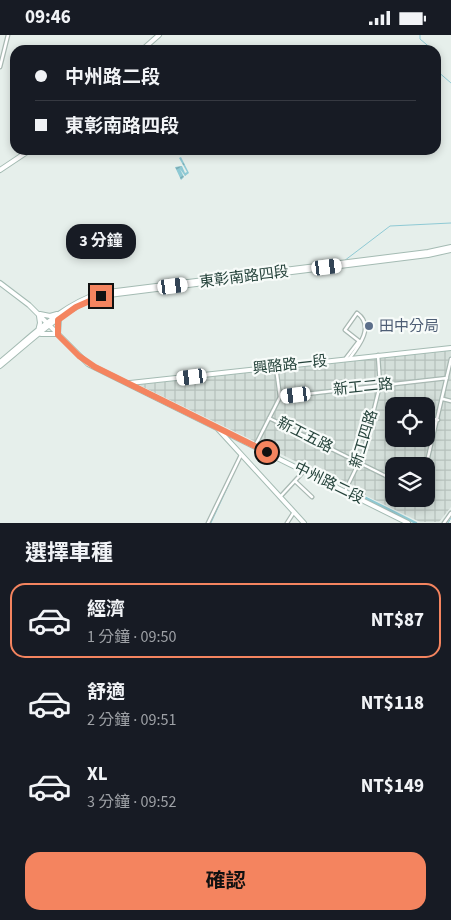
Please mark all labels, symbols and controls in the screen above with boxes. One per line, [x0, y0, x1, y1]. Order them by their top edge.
text: 09:46 [25, 4, 71, 31]
text: 中州路二段 [65, 64, 160, 91]
text: 東彰南路四段 [65, 113, 179, 140]
callout: 3 分鐘 [66, 223, 136, 259]
text: 3 分鐘 [79, 230, 123, 252]
car [311, 258, 342, 276]
street label: 東彰南路四段 [198, 261, 290, 293]
car [157, 277, 188, 295]
route end [90, 285, 112, 307]
place label: 田中分局 [379, 316, 439, 337]
marker: 田中分局 [363, 320, 375, 332]
street label: 興酪路一段 [252, 351, 328, 379]
car [176, 368, 207, 386]
street label: 新工二路 [332, 373, 394, 401]
car [280, 386, 311, 404]
map controls [385, 397, 435, 507]
button: locate [385, 397, 435, 447]
street label: 新工四路 [345, 407, 383, 471]
street label: 新工五路 [273, 412, 337, 458]
route start [256, 441, 278, 463]
street label: 中州路二段 [291, 457, 367, 509]
button: layers [385, 457, 435, 507]
text: 選擇車種 [25, 537, 113, 569]
text: 經濟 [87, 596, 125, 623]
icon: car [27, 598, 72, 643]
text: NT$87 [371, 607, 424, 634]
text: 1 分鐘 · 09:50 [87, 626, 176, 648]
text: 舒適 [87, 679, 125, 706]
icon: car [27, 681, 72, 726]
text: NT$118 [361, 690, 424, 717]
text: 2 分鐘 · 09:51 [87, 709, 176, 731]
text: XL [87, 761, 108, 788]
icon: car [27, 764, 72, 809]
text: NT$149 [361, 773, 424, 800]
text: 3 分鐘 · 09:52 [87, 791, 176, 813]
button: 確認 [25, 852, 426, 910]

